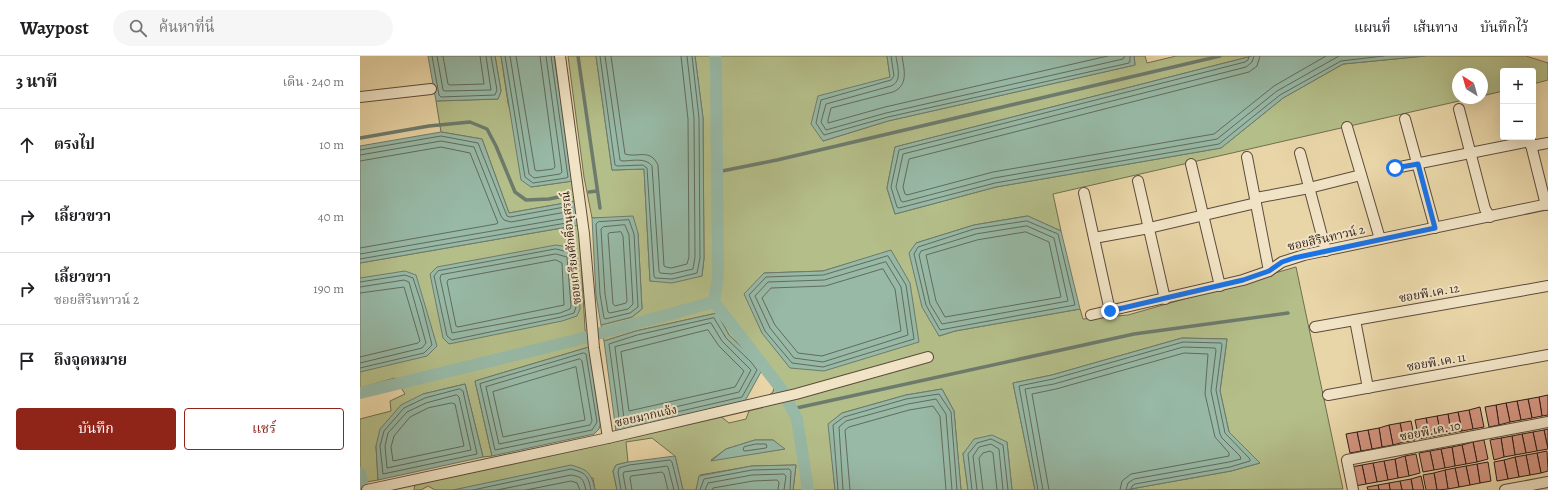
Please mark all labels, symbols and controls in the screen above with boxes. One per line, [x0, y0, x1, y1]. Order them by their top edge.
search box [113, 10, 393, 46]
text: Waypost [20, 15, 89, 41]
icon: search [127, 17, 149, 39]
text: ค้นหาที่นี่ [159, 17, 215, 37]
text: แผนที่ [1354, 18, 1391, 37]
text: เส้นทาง [1413, 18, 1458, 37]
text: บันทึกไว้ [1480, 18, 1528, 37]
north arrow [1452, 68, 1488, 104]
map controls [1500, 68, 1536, 140]
button: + [1500, 68, 1536, 104]
text: 3 นาที [16, 70, 57, 93]
text: เดิน · 240 m [283, 73, 344, 90]
button: − [1500, 104, 1536, 140]
icon: ahead [16, 134, 38, 156]
text: ตรงไป [54, 134, 95, 154]
text: 10 m [319, 136, 344, 153]
route start [1386, 159, 1404, 177]
street label: ซอยเกรียงศักดิ์อนุสรณ์ [556, 190, 585, 306]
icon: right [16, 206, 38, 228]
text: เลี้ยวขวา [54, 206, 111, 226]
text: 40 m [318, 208, 344, 225]
street label: ซอยสิรินทาวน์ 2 [1286, 221, 1366, 255]
text: เลี้ยวขวา [54, 267, 111, 287]
icon: right [16, 278, 38, 300]
text: 190 m [313, 280, 344, 297]
street label: ซอยพี.เค. 12 [1398, 280, 1461, 306]
text: ซอยสิรินทาวน์ 2 [54, 291, 139, 308]
route end [1101, 302, 1119, 320]
street label: ซอยพี.เค. 11 [1405, 349, 1467, 375]
icon: arrive [16, 350, 38, 372]
text: ถึงจุดหมาย [54, 350, 127, 370]
street label: ซอยมากแจ้ง [613, 401, 679, 431]
button: บันทึก [16, 408, 176, 450]
button: แชร์ [184, 408, 344, 450]
street label: ซอยพี.เค. 10 [1398, 417, 1462, 445]

